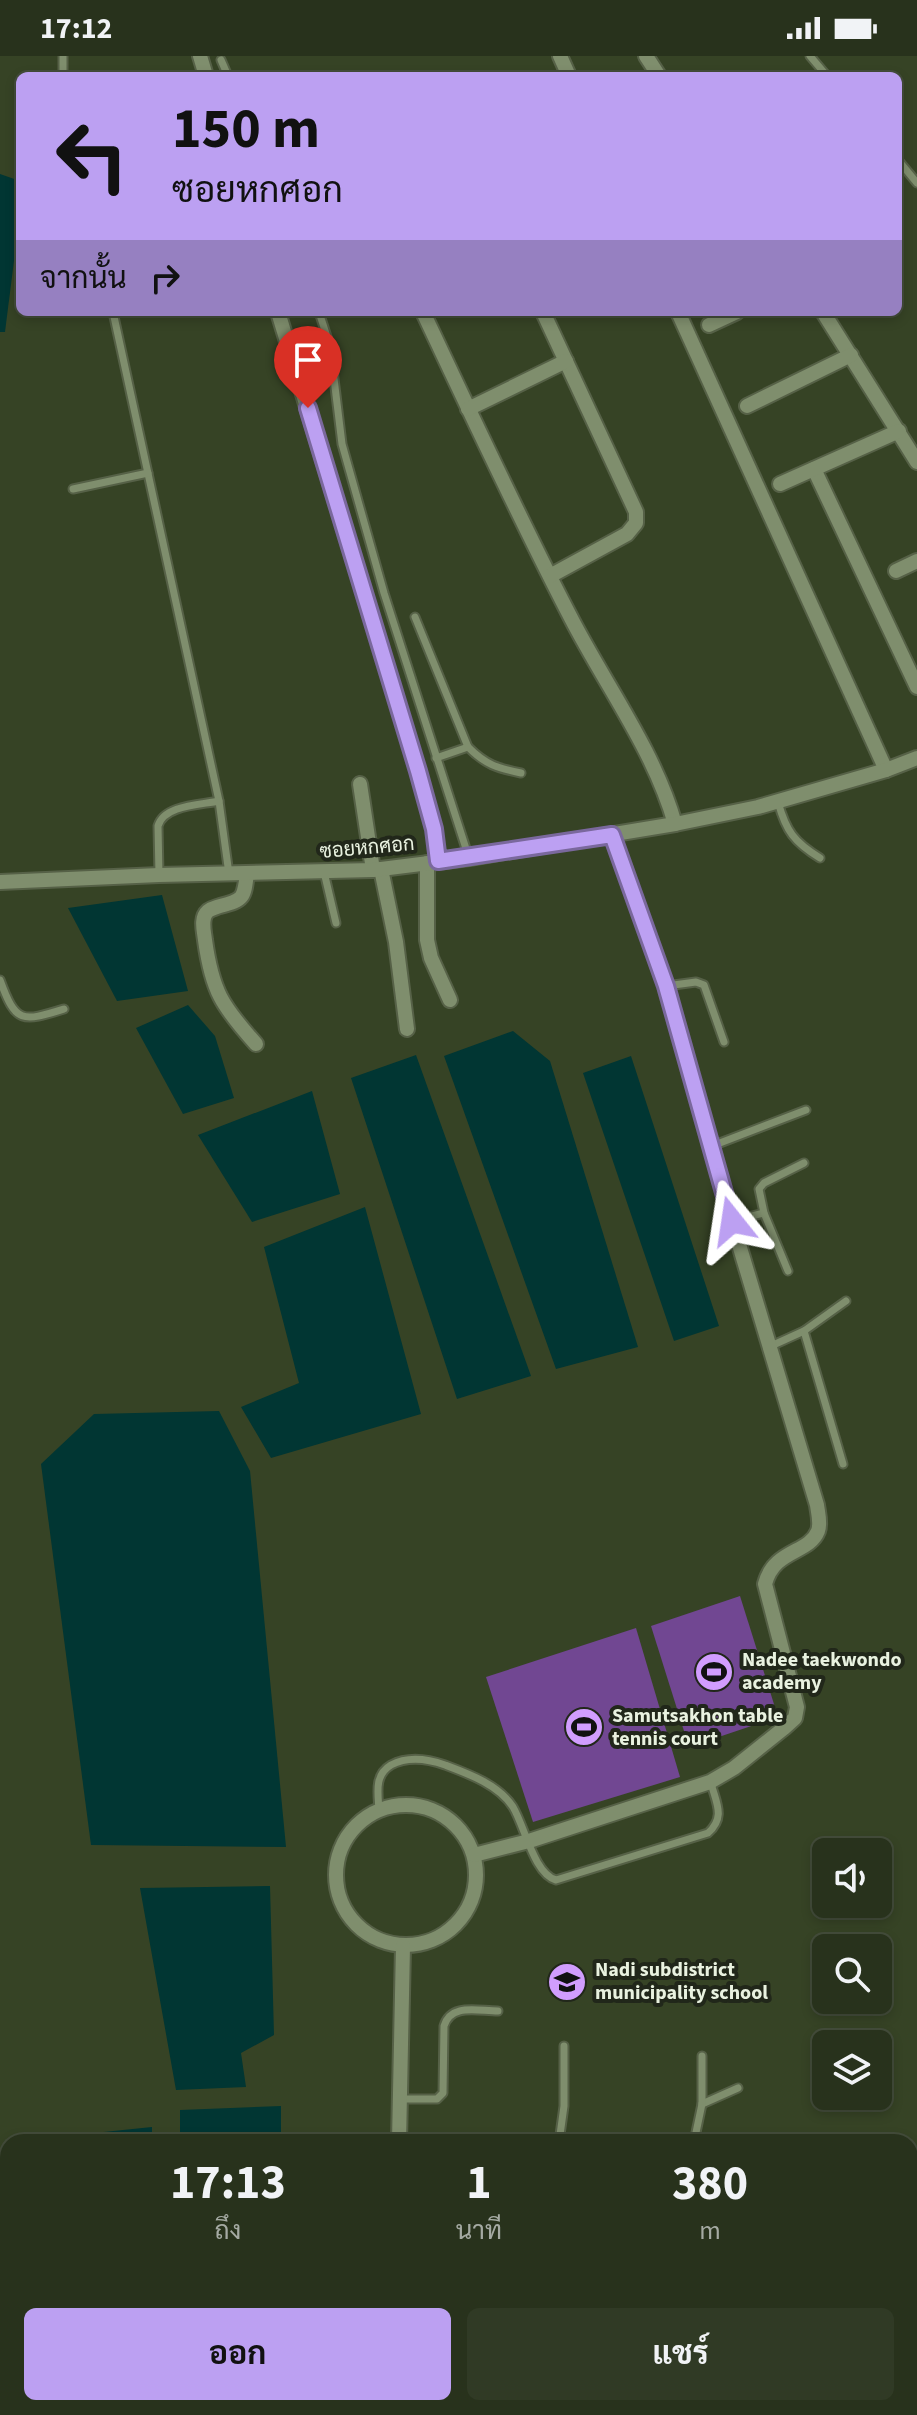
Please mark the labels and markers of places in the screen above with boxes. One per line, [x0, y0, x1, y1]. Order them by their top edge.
pin [274, 326, 342, 408]
place label: Nadee taekwondo academy [742, 1646, 902, 1697]
sports icon: Nadee taekwondo academy [693, 1651, 735, 1693]
place label: Samutsakhon table tennis court [612, 1702, 783, 1753]
sports icon: Samutsakhon table tennis court [563, 1706, 605, 1748]
place label: Nadi subdistrict municipality school [595, 1956, 768, 2007]
school or university icon: Nadi subdistrict municipality school [546, 1961, 588, 2003]

